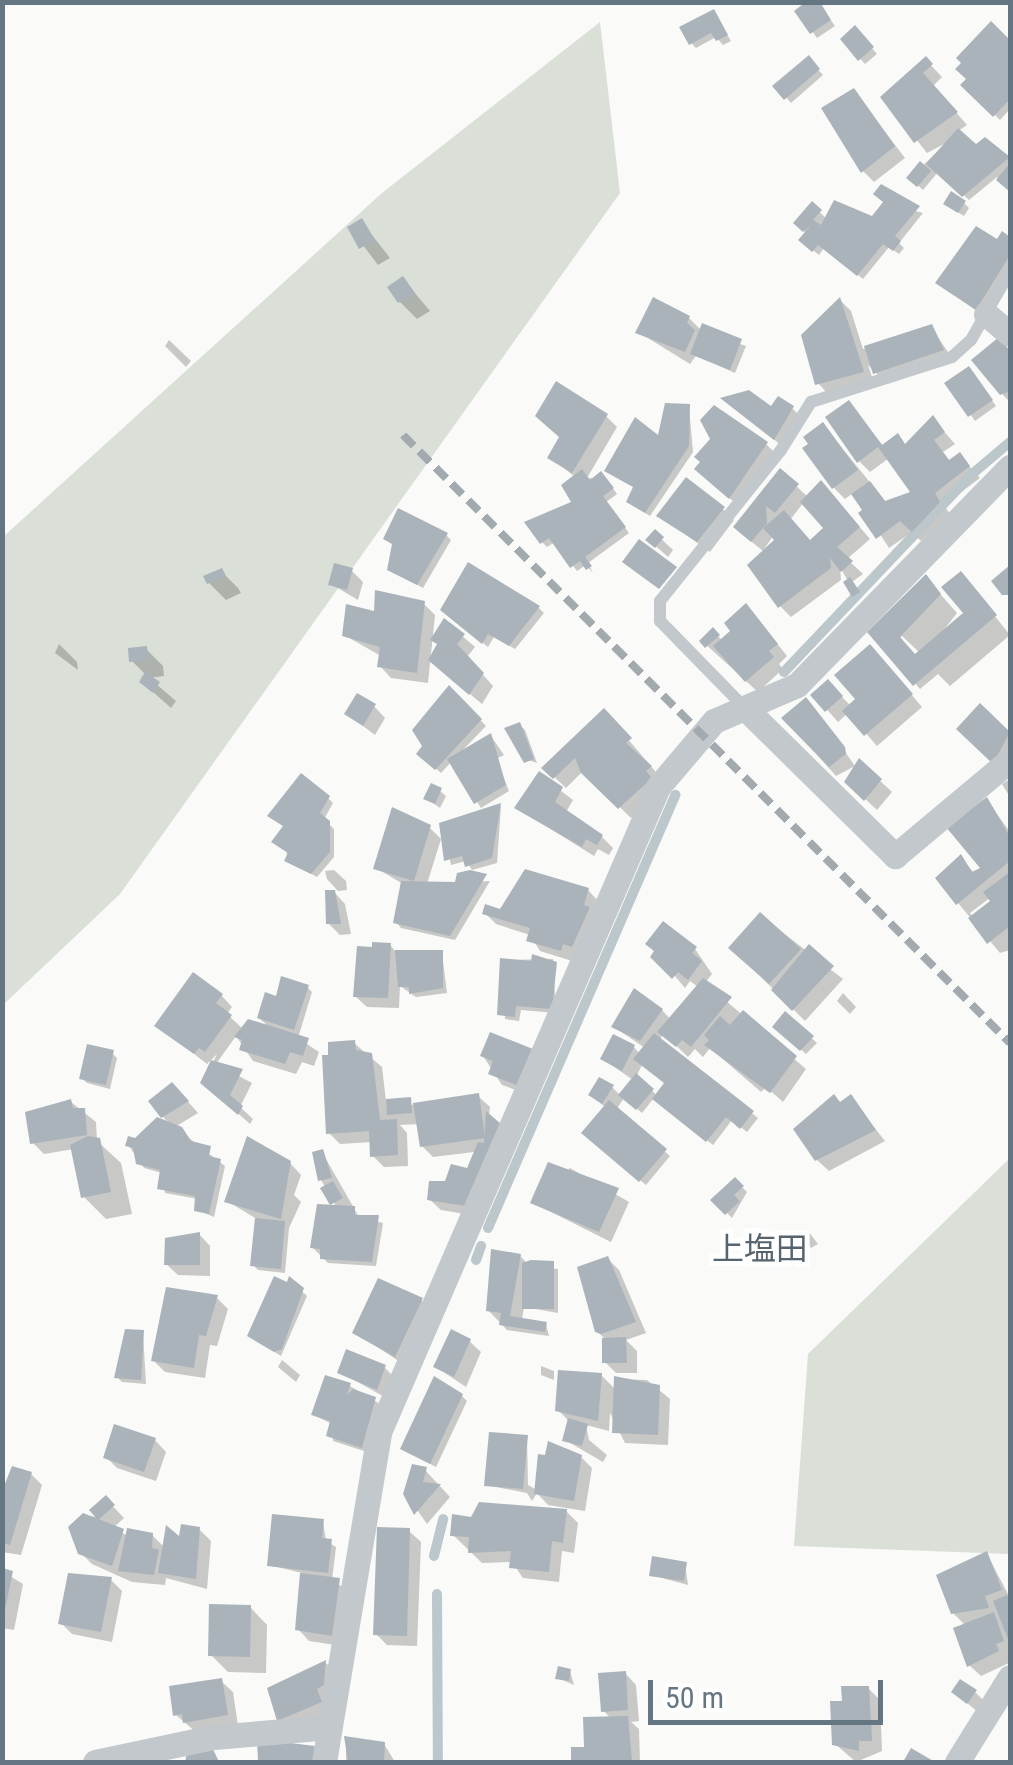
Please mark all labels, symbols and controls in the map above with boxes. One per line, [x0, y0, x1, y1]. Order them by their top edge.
district label: 上塩田 [712, 1230, 808, 1268]
scale bar [653, 1660, 888, 1722]
text: 50 m [665, 1680, 724, 1715]

